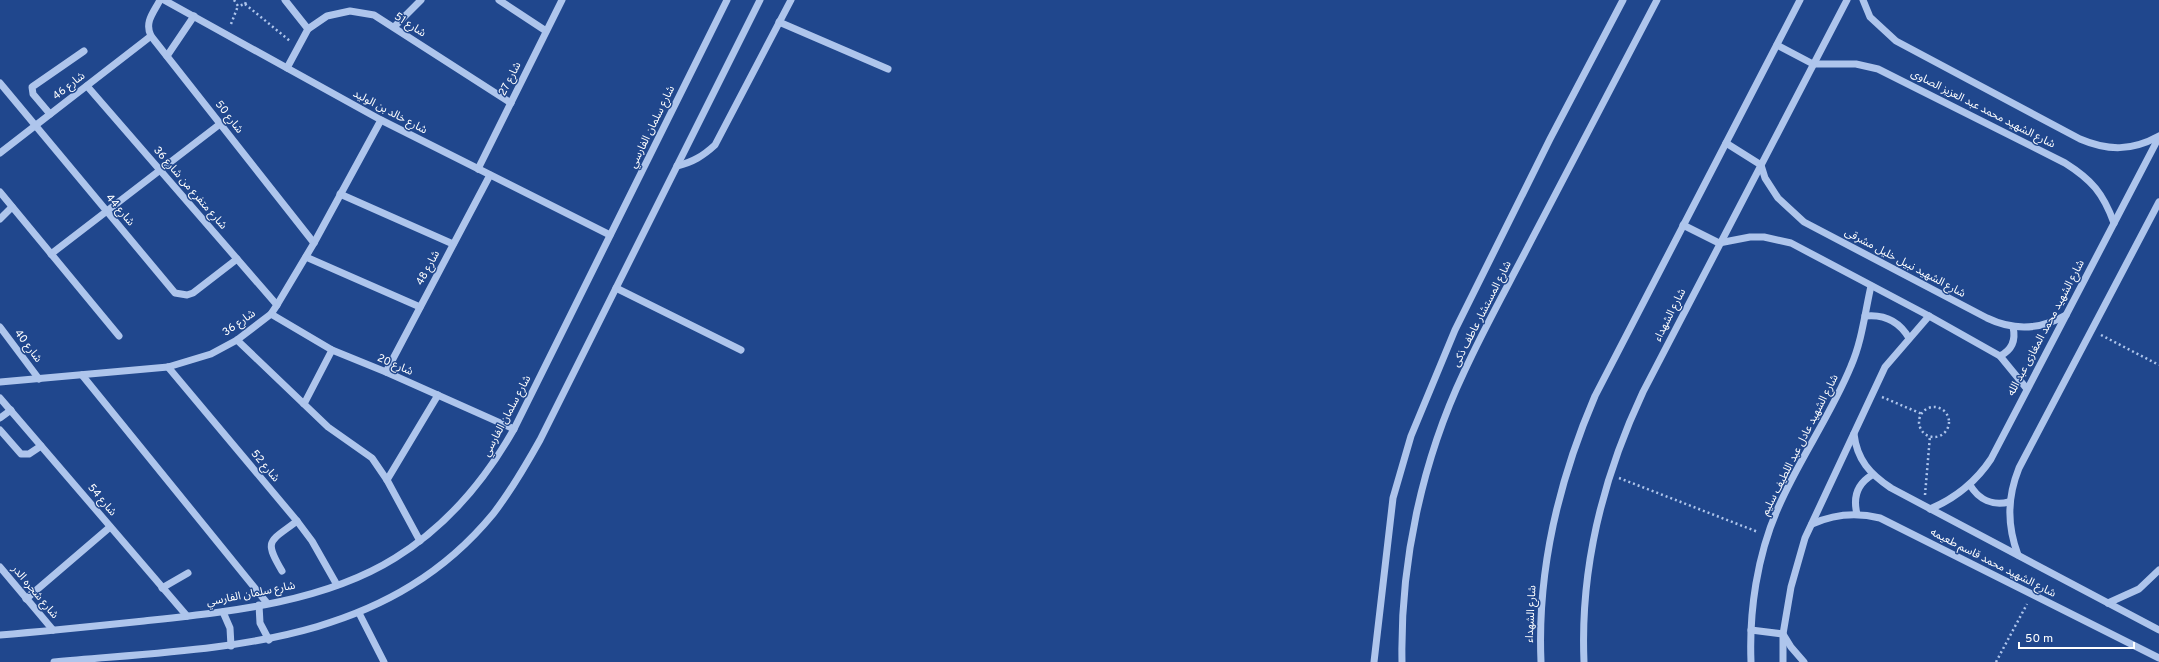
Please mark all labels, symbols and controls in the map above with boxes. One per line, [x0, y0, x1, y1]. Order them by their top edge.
street label: شارع 51 [392, 10, 429, 41]
street label: شارع 27 [495, 59, 525, 98]
street label: شارع الشهيد محمد عبد العزيز الصاوى [1908, 66, 2058, 152]
street label: شارع 46 [50, 69, 88, 103]
street label: شارع سلمان الفارسي [626, 83, 680, 171]
street label: شارع خالد بن الوليد [350, 87, 430, 138]
street label: شارع 50 [212, 98, 246, 137]
street label: شارع متفرع من شارع 36 [150, 144, 230, 233]
street label: شارع 44 [103, 191, 138, 229]
street label: شارع الشهيد نبيل خليل مشرقى [1842, 225, 1968, 301]
street label: شارع 48 [413, 248, 443, 288]
street label: شارع الشهيد محمد المغازى عبد الله [2004, 257, 2088, 398]
street label: شارع المستشار عاطف ذكى [1449, 258, 1515, 369]
street label: شارع الشهداء [1651, 286, 1689, 344]
street label: شارع 36 [220, 306, 259, 339]
street label: شارع 40 [11, 327, 45, 366]
street label: شارع 20 [375, 351, 415, 379]
street label: شارع الشهيد عادل عبد اللطيف سليم [1758, 372, 1843, 518]
street label: شارع سلمان الفارسي [480, 373, 536, 460]
street label: شارع 52 [248, 447, 283, 485]
street label: شارع 54 [84, 481, 120, 519]
street label: شارع الشهيد محمد قاسم طعيمه [1927, 525, 2058, 602]
street label: شارع شجره الدر [8, 561, 62, 622]
street label: شارع سلمان الفارسي [205, 578, 297, 611]
street label: شارع الشهداء [1523, 585, 1540, 643]
scale bar [2019, 624, 2134, 650]
text: 50 m [2025, 631, 2053, 647]

